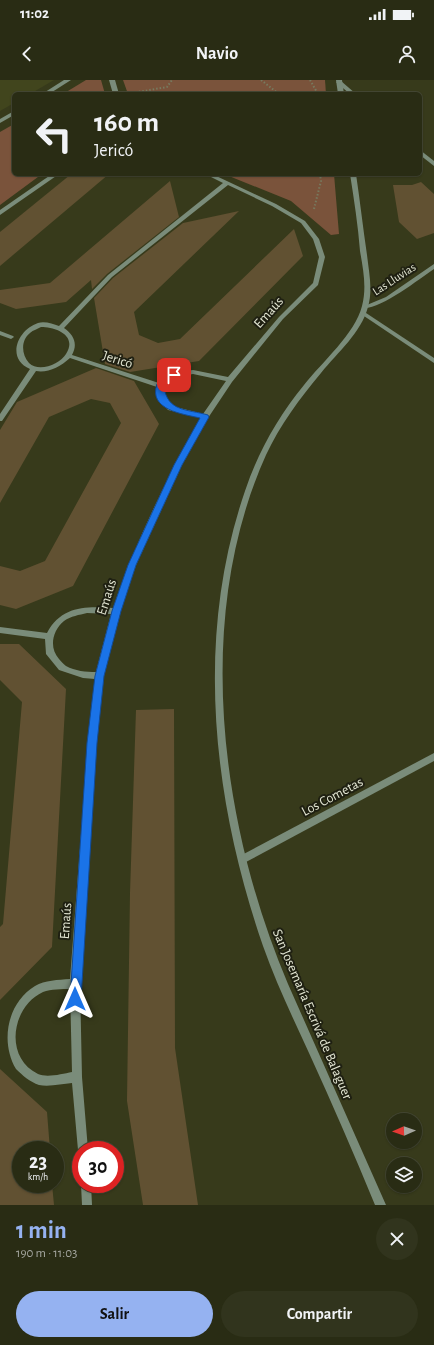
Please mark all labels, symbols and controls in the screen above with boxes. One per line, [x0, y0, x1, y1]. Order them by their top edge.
text: 11:02 [20, 6, 49, 21]
icon: back [16, 43, 38, 65]
icon: person [396, 43, 418, 65]
text: Navio [196, 45, 238, 63]
icon: left [28, 108, 80, 160]
text: 160 m [94, 109, 159, 137]
text: Jericó [94, 142, 133, 160]
street label: Las Lluvias [370, 261, 418, 297]
street label: Emaús [251, 294, 286, 331]
street label: Jericó [101, 349, 135, 371]
pin [157, 358, 191, 392]
icon: arrive [163, 364, 185, 386]
street label: Emaús [95, 578, 119, 617]
street label: Los Cometas [299, 775, 366, 819]
street label: Emaús [58, 902, 74, 940]
street label: San Josemaría Escrivá de Balaguer [270, 927, 355, 1102]
position arrow [54, 978, 96, 1020]
north arrow [386, 1113, 422, 1149]
map controls [386, 1113, 422, 1193]
speed limit sign: 30 [72, 1141, 124, 1193]
text: 23 [29, 1152, 47, 1172]
button: layers [386, 1157, 422, 1193]
text: km/h [28, 1172, 48, 1182]
button: close [376, 1218, 418, 1260]
text: 1 min [16, 1219, 67, 1243]
text: 190 m · 11:03 [16, 1247, 77, 1260]
button: Salir [16, 1291, 213, 1337]
button: Compartir [221, 1291, 418, 1337]

